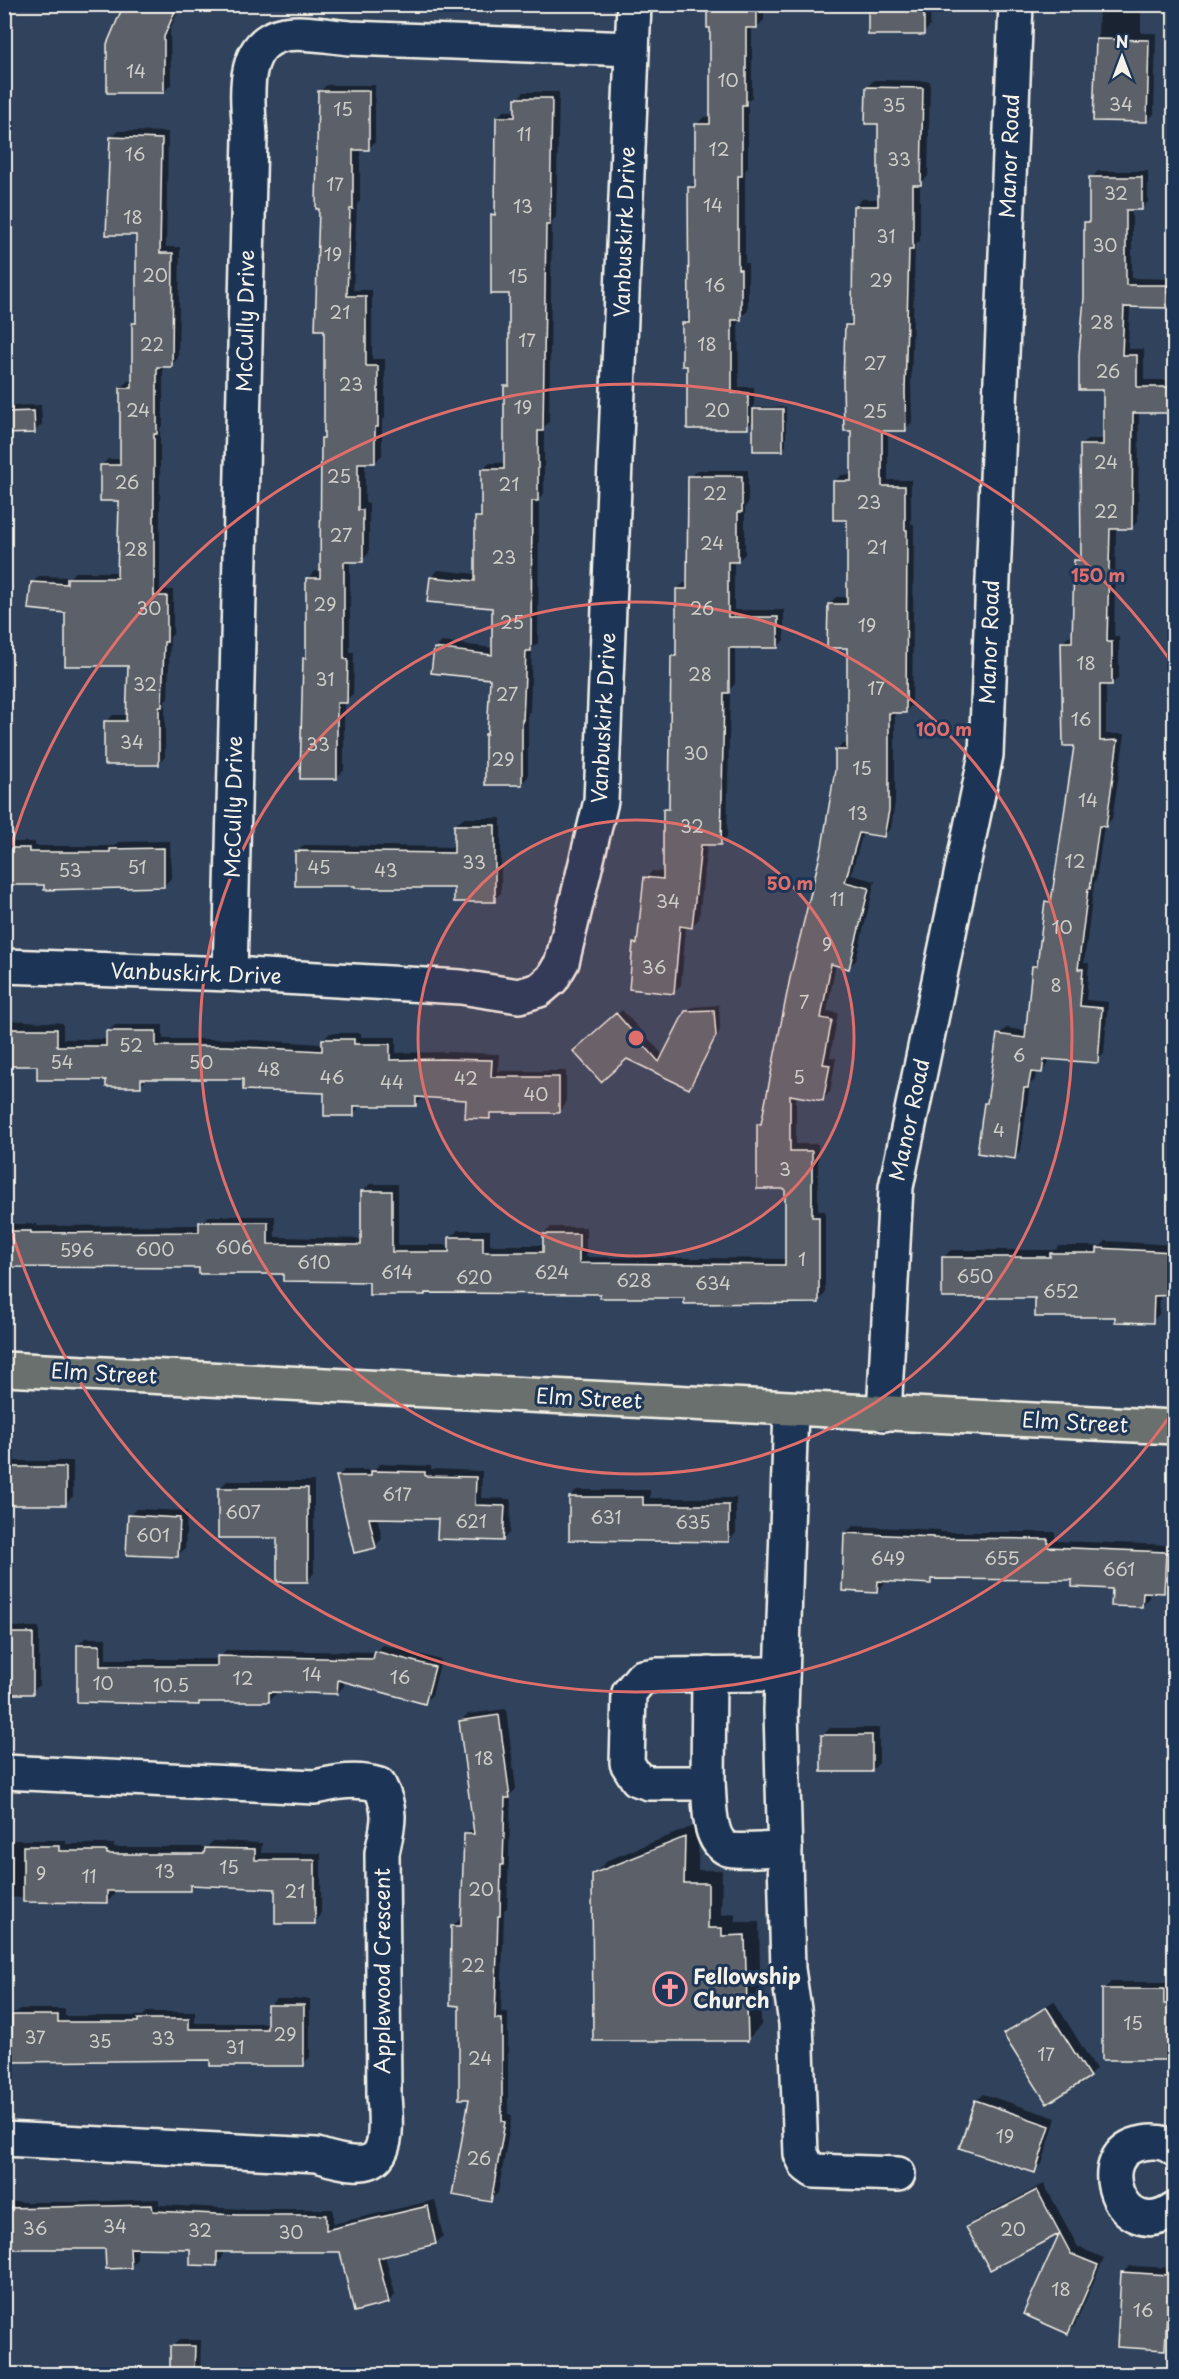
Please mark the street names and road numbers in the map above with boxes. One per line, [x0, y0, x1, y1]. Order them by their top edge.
street label: Manor Road [990, 93, 1026, 219]
street label: Vanbuskirk Drive [604, 146, 642, 318]
street label: McCully Drive [227, 249, 261, 392]
street label: Manor Road [970, 579, 1006, 705]
street label: Vanbuskirk Drive [582, 632, 622, 804]
street label: McCully Drive [215, 735, 249, 878]
street label: Vanbuskirk Drive [110, 953, 282, 991]
street label: Manor Road [879, 1055, 937, 1184]
street label: Elm Street [50, 1353, 158, 1391]
street label: Elm Street [535, 1378, 643, 1416]
street label: Elm Street [1021, 1402, 1129, 1440]
street label: Applewood Crescent [365, 1868, 397, 2074]

